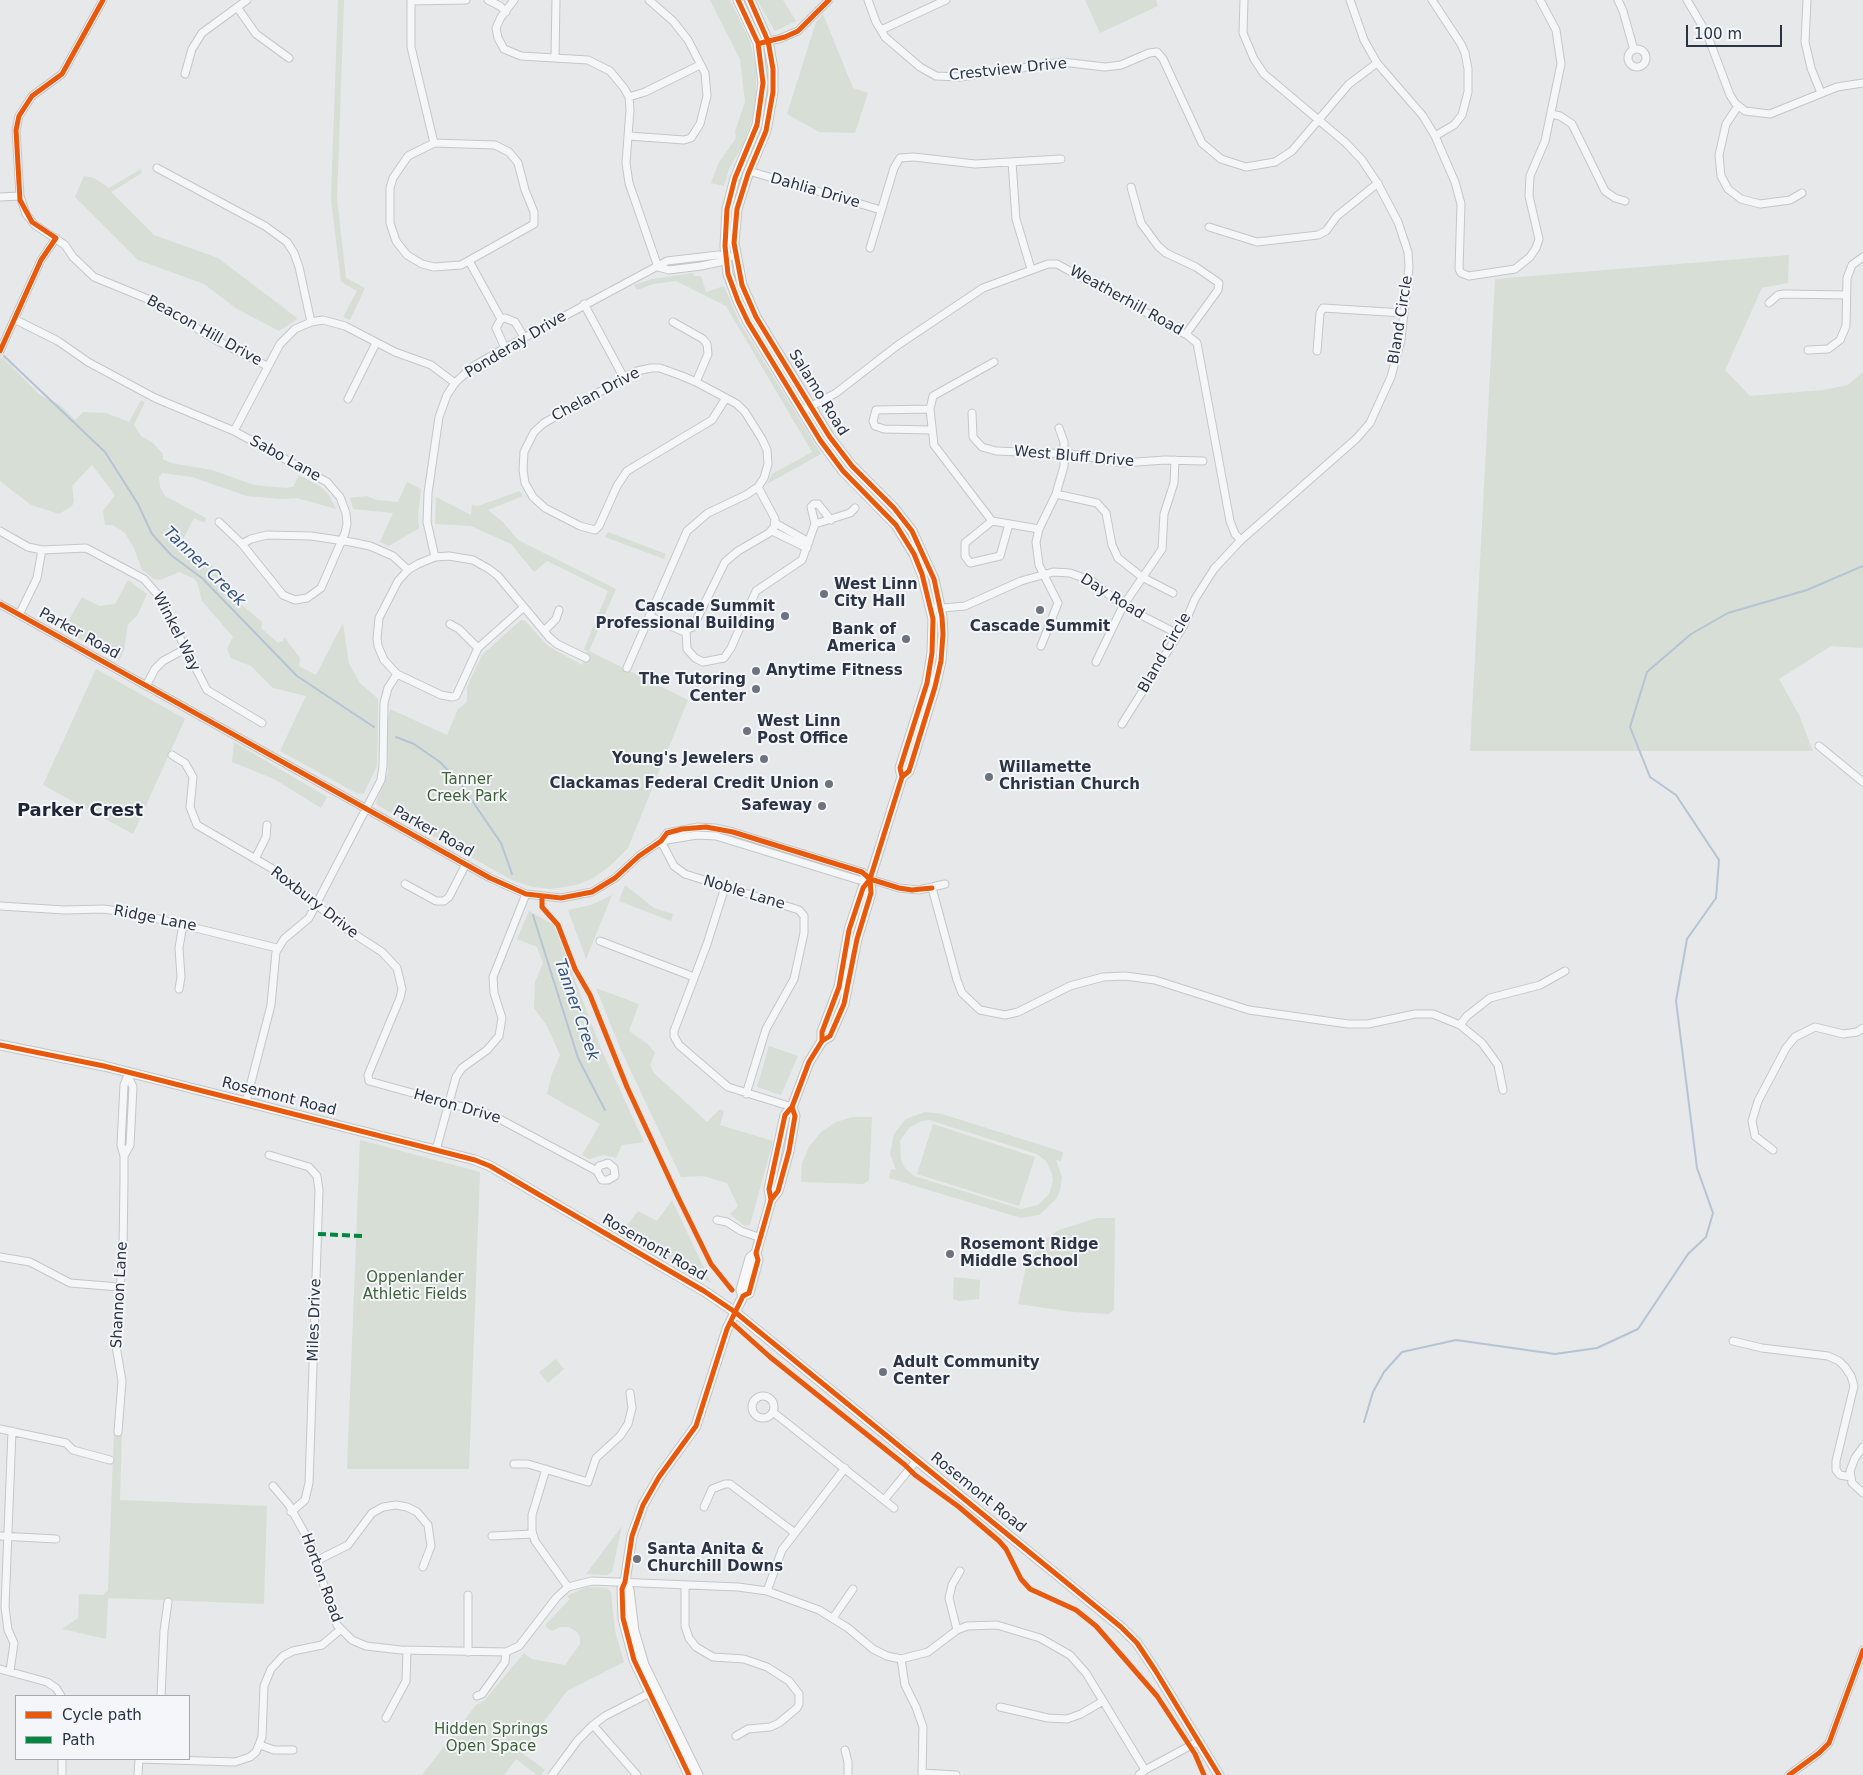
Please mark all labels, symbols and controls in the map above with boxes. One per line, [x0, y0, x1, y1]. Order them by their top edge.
scale bar [1688, 15, 1784, 47]
text: 100 m [1694, 25, 1742, 43]
street label: Crestview Drive [948, 55, 1068, 85]
street label: Dahlia Drive [768, 170, 862, 212]
street label: Weatherhill Road [1066, 262, 1186, 340]
street label: Bland Circle [1385, 274, 1417, 366]
street label: Beacon Hill Drive [143, 292, 265, 370]
street label: Ponderay Drive [462, 308, 570, 382]
street label: Salamo Road [784, 347, 852, 439]
street label: Chelan Drive [549, 364, 643, 426]
street label: Sabo Lane [246, 432, 324, 486]
street label: West Bluff Drive [1013, 443, 1135, 471]
water label: Tanner Creek [159, 523, 249, 611]
street label: Day Road [1077, 570, 1147, 624]
place label: West Linn City Hall [834, 576, 918, 611]
marker: West Linn City Hall [818, 588, 830, 600]
street label: Winkel Way [148, 589, 204, 675]
place label: Cascade Summit Professional Building [595, 598, 775, 633]
street label: Parker Road [35, 604, 123, 664]
marker: Cascade Summit [1034, 604, 1046, 616]
marker: Cascade Summit Professional Building [779, 610, 791, 622]
street label: Bland Circle [1135, 610, 1195, 696]
place label: Cascade Summit [970, 618, 1110, 636]
place label: Bank of America [827, 621, 896, 656]
marker: Bank of America [900, 633, 912, 645]
place label: Anytime Fitness [766, 662, 903, 680]
marker: Anytime Fitness [750, 665, 762, 677]
place label: The Tutoring Center [639, 671, 746, 706]
marker: The Tutoring Center [750, 683, 762, 695]
place label: West Linn Post Office [757, 713, 848, 748]
marker: West Linn Post Office [741, 725, 753, 737]
place label: Young's Jewelers [612, 750, 754, 768]
marker: Young's Jewelers [758, 753, 770, 765]
place label: Willamette Christian Church [999, 759, 1140, 794]
park label: Tanner Creek Park [427, 771, 507, 806]
marker: Willamette Christian Church [983, 771, 995, 783]
place label: Clackamas Federal Credit Union [549, 775, 819, 793]
marker: Clackamas Federal Credit Union [823, 778, 835, 790]
place label: Safeway [741, 797, 812, 815]
district label: Parker Crest [17, 800, 143, 822]
marker: Safeway [816, 800, 828, 812]
street label: Parker Road [389, 802, 477, 862]
street label: Roxbury Drive [267, 863, 361, 943]
street label: Noble Lane [701, 872, 787, 914]
street label: Ridge Lane [112, 902, 198, 936]
water label: Tanner Creek [550, 957, 602, 1063]
street label: Rosemont Road [220, 1074, 338, 1120]
street label: Heron Drive [411, 1086, 503, 1128]
street label: Rosemont Road [599, 1211, 709, 1285]
place label: Rosemont Ridge Middle School [960, 1236, 1098, 1271]
street label: Shannon Lane [108, 1241, 132, 1349]
marker: Rosemont Ridge Middle School [944, 1248, 956, 1260]
park label: Oppenlander Athletic Fields [363, 1269, 467, 1304]
street label: Miles Drive [305, 1278, 325, 1362]
place label: Adult Community Center [893, 1354, 1040, 1389]
marker: Adult Community Center [877, 1366, 889, 1378]
street label: Rosemont Road [927, 1449, 1029, 1537]
street label: Horton Road [297, 1531, 345, 1625]
place label: Santa Anita & Churchill Downs [647, 1541, 783, 1576]
marker: Santa Anita & Churchill Downs [631, 1553, 643, 1565]
legend [15, 1695, 190, 1760]
text: Cycle path [62, 1706, 142, 1724]
park label: Hidden Springs Open Space [434, 1721, 548, 1756]
text: Path [62, 1731, 95, 1749]

